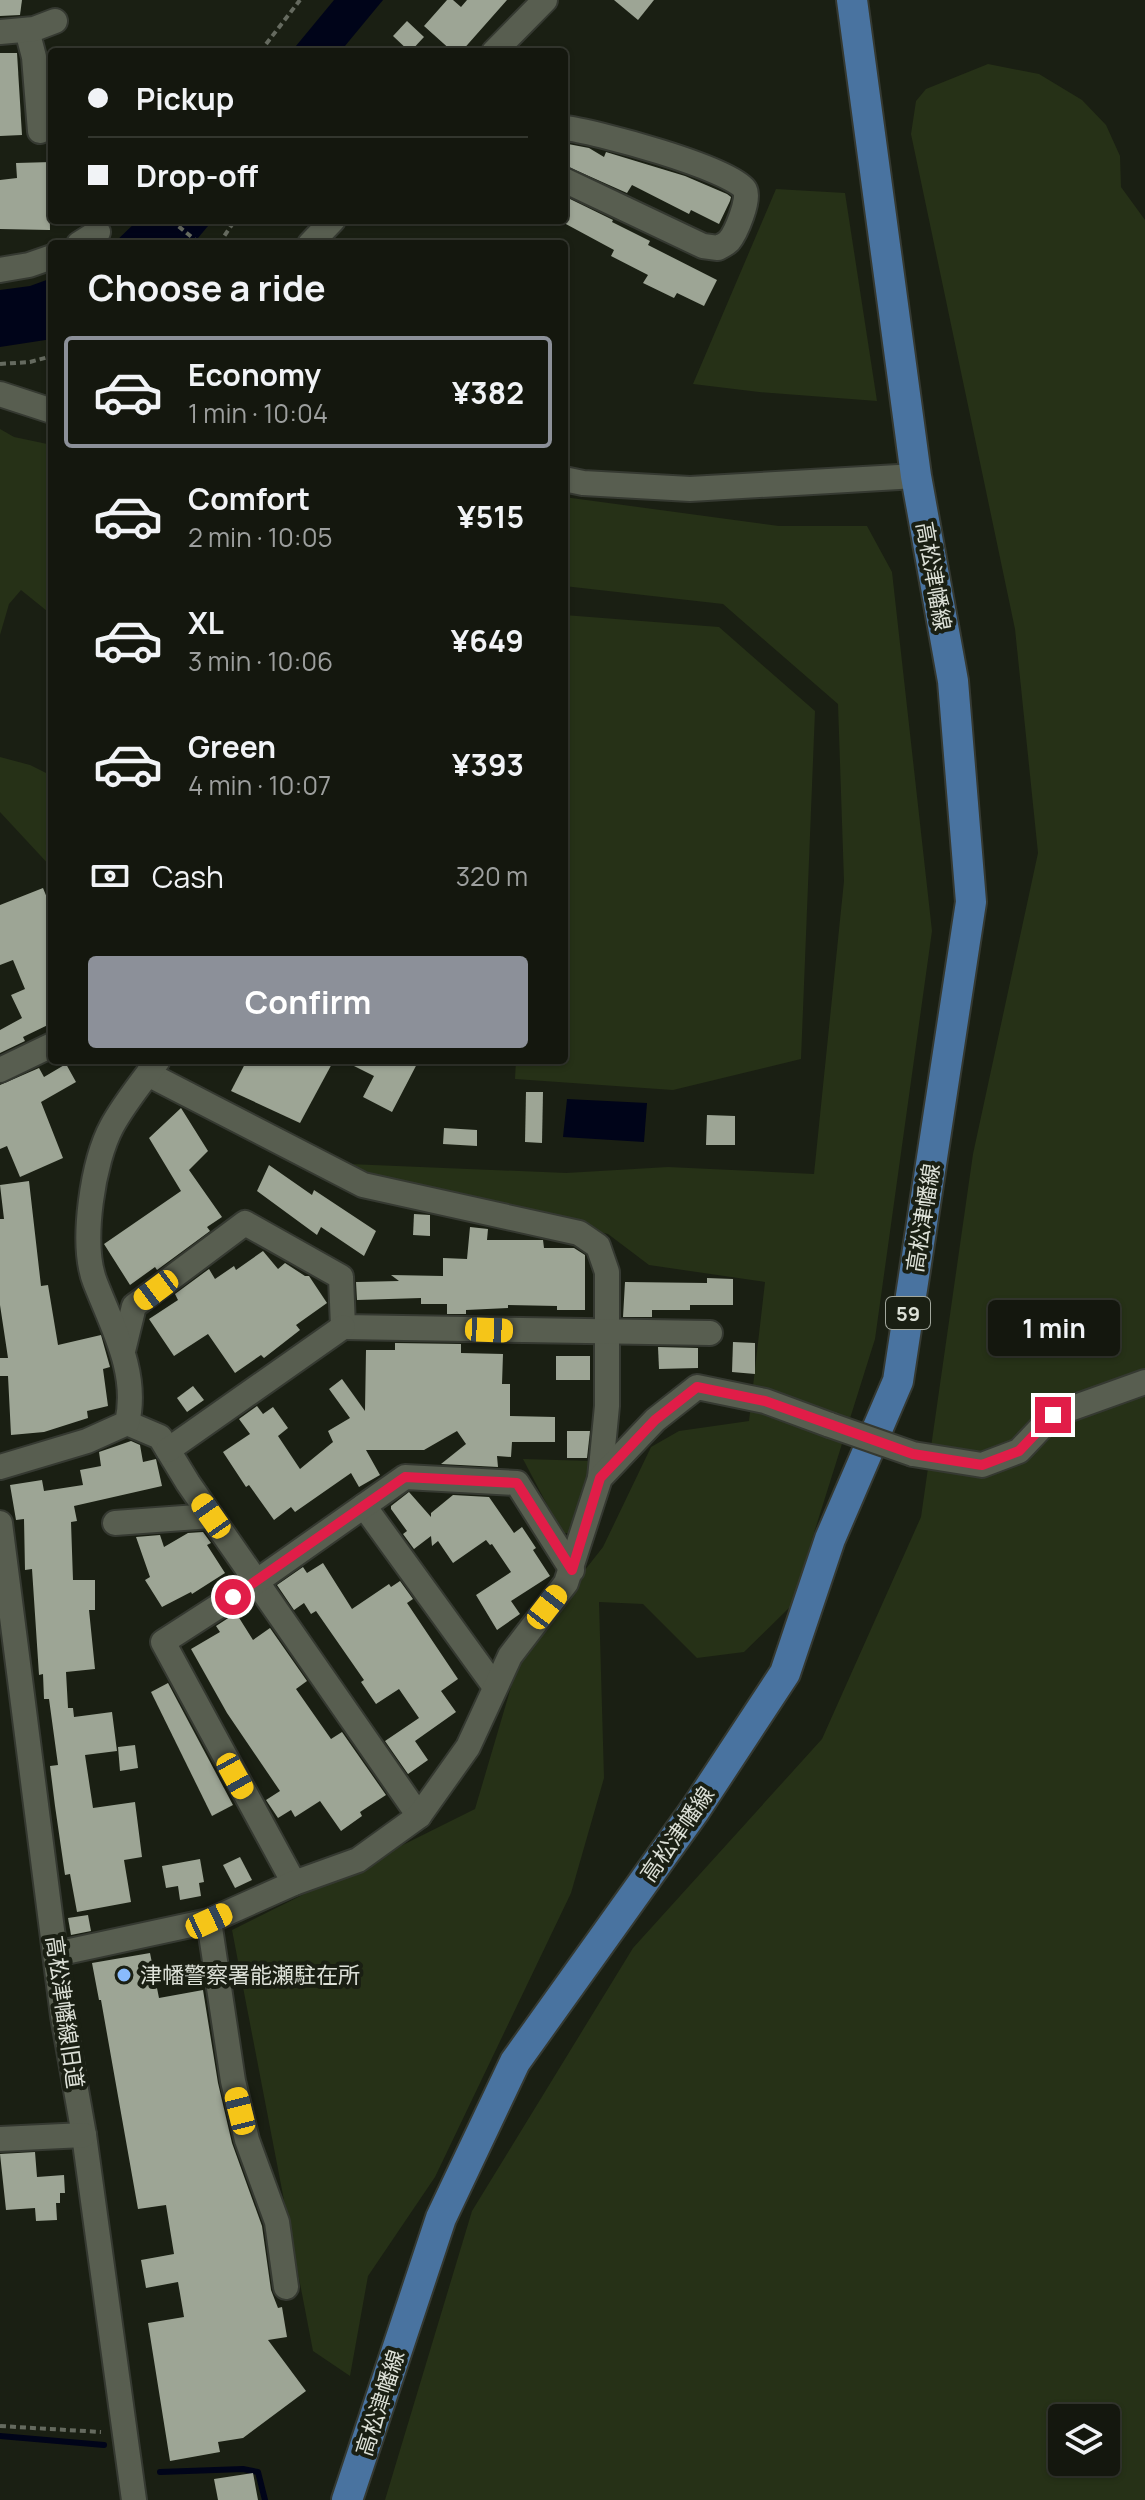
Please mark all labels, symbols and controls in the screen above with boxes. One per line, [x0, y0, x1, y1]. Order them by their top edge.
text: Pickup [136, 78, 234, 119]
text: Drop-off [136, 155, 258, 196]
text: Choose a ride [88, 263, 326, 312]
text: Economy [188, 354, 321, 395]
icon: car [92, 356, 164, 428]
text: ¥382 [452, 372, 524, 413]
text: 1 min · 10:04 [188, 395, 328, 431]
text: Comfort [188, 478, 310, 519]
icon: car [92, 480, 164, 552]
text: ¥515 [457, 496, 524, 537]
text: 2 min · 10:05 [188, 519, 333, 555]
street label: 高松津幡線 [910, 519, 958, 633]
text: XL [188, 602, 224, 643]
icon: car [92, 604, 164, 676]
text: ¥649 [451, 620, 524, 661]
text: 3 min · 10:06 [188, 643, 333, 679]
text: Green [188, 726, 276, 767]
icon: car [92, 728, 164, 800]
text: ¥393 [452, 744, 524, 785]
text: 4 min · 10:07 [188, 767, 331, 803]
icon: cash [88, 854, 132, 898]
text: Cash [152, 856, 224, 897]
text: 320 m [456, 858, 528, 894]
button: Confirm [88, 956, 528, 1048]
street label: 高松津幡線 [900, 1161, 946, 1275]
car [130, 1266, 182, 1314]
road number: 59 [886, 1297, 930, 1329]
callout: 1 min [987, 1299, 1119, 1355]
text: 1 min [1022, 1310, 1086, 1346]
car [465, 1317, 513, 1343]
route end [1035, 1397, 1071, 1433]
car [187, 1489, 235, 1543]
route start [215, 1579, 251, 1615]
car [523, 1581, 571, 1633]
car [213, 1749, 257, 1803]
street label: 高松津幡線 [633, 1780, 721, 1888]
car [182, 1900, 236, 1942]
street label: 高松津幡線旧道 [39, 1934, 91, 2090]
place label: 津幡警察署能瀬駐在所 [140, 1960, 360, 1990]
marker: 津幡警察署能瀬駐在所 [115, 1966, 133, 1984]
car [223, 2085, 257, 2137]
street label: 高松津幡線 [349, 2346, 411, 2460]
map controls [1048, 2404, 1120, 2476]
button: layers [1048, 2404, 1120, 2476]

